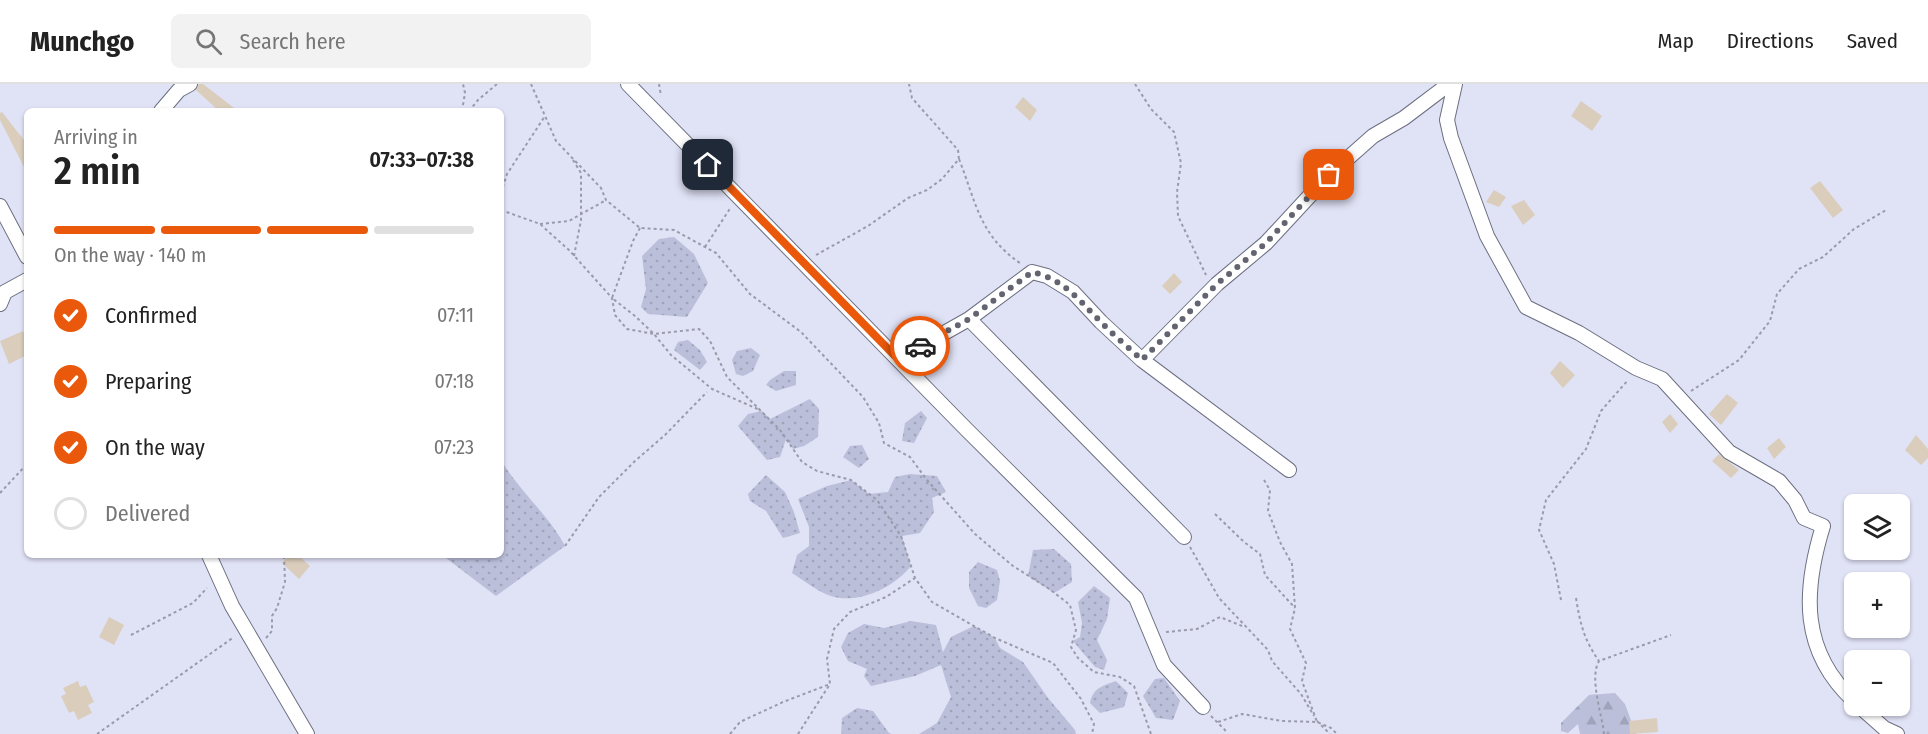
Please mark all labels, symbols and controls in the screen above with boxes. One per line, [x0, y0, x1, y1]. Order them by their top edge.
search box [171, 14, 591, 68]
text: Munchgo [30, 25, 135, 58]
icon: search [192, 25, 225, 58]
text: Search here [240, 28, 346, 55]
text: Map [1657, 28, 1694, 54]
text: Directions [1727, 28, 1814, 54]
text: Saved [1847, 28, 1898, 54]
text: Arriving in [54, 125, 138, 149]
pin [682, 139, 733, 190]
text: 07:33–07:38 [369, 146, 474, 173]
text: 2 min [54, 148, 141, 194]
icon: home [691, 148, 724, 181]
pin [1303, 149, 1354, 200]
icon: bag [1312, 158, 1345, 191]
text: On the way · 140 m [54, 243, 206, 267]
icon: check [54, 299, 87, 332]
text: Confirmed [105, 302, 198, 329]
text: 07:11 [437, 303, 474, 327]
courier [890, 316, 950, 376]
icon: car [904, 330, 937, 363]
icon: check [54, 365, 87, 398]
text: Preparing [105, 368, 191, 395]
text: 07:18 [435, 369, 474, 393]
icon: check [54, 431, 87, 464]
text: On the way [105, 434, 205, 461]
text: 07:23 [434, 435, 474, 459]
map controls [1844, 494, 1910, 716]
button: layers [1844, 494, 1910, 560]
text: Delivered [105, 500, 190, 527]
button: + [1844, 572, 1910, 638]
button: − [1844, 650, 1910, 716]

